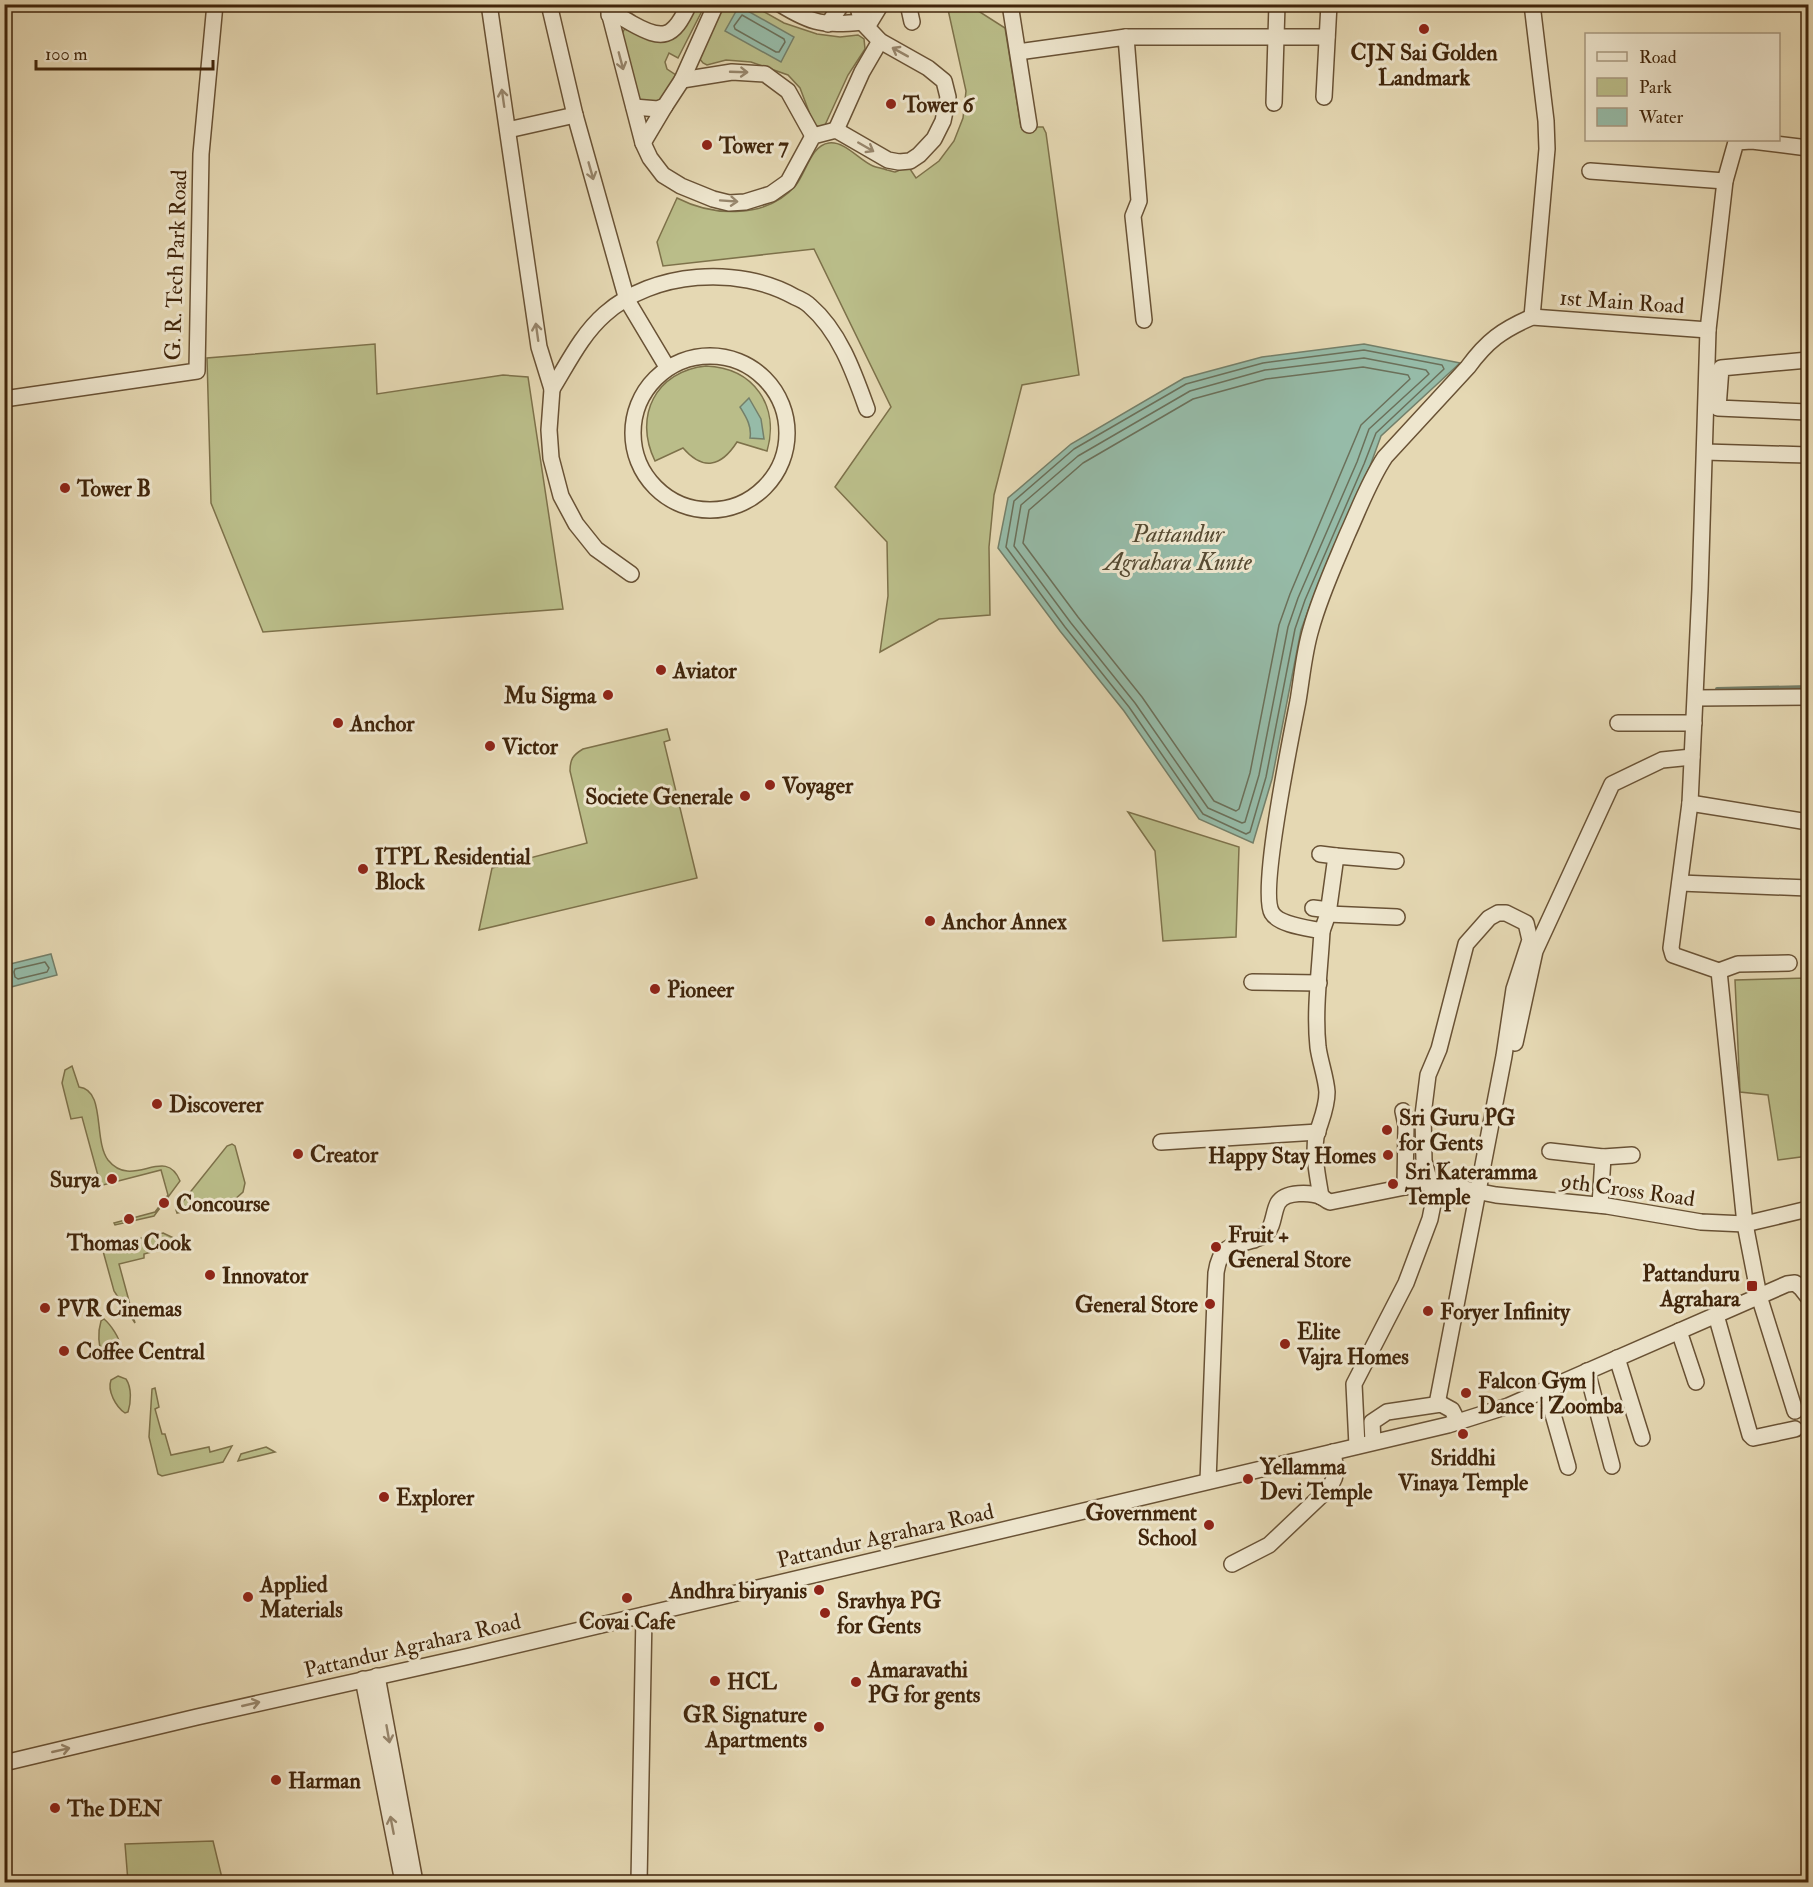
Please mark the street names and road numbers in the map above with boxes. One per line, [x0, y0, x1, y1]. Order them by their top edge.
street label: G. R. Tech Park Road [159, 169, 193, 361]
street label: 1st Main Road [1559, 284, 1686, 320]
street label: 9th Cross Road [1557, 1166, 1697, 1213]
street label: Pattandur Agrahara Road [774, 1497, 996, 1575]
street label: Pattandur Agrahara Road [301, 1607, 523, 1685]

